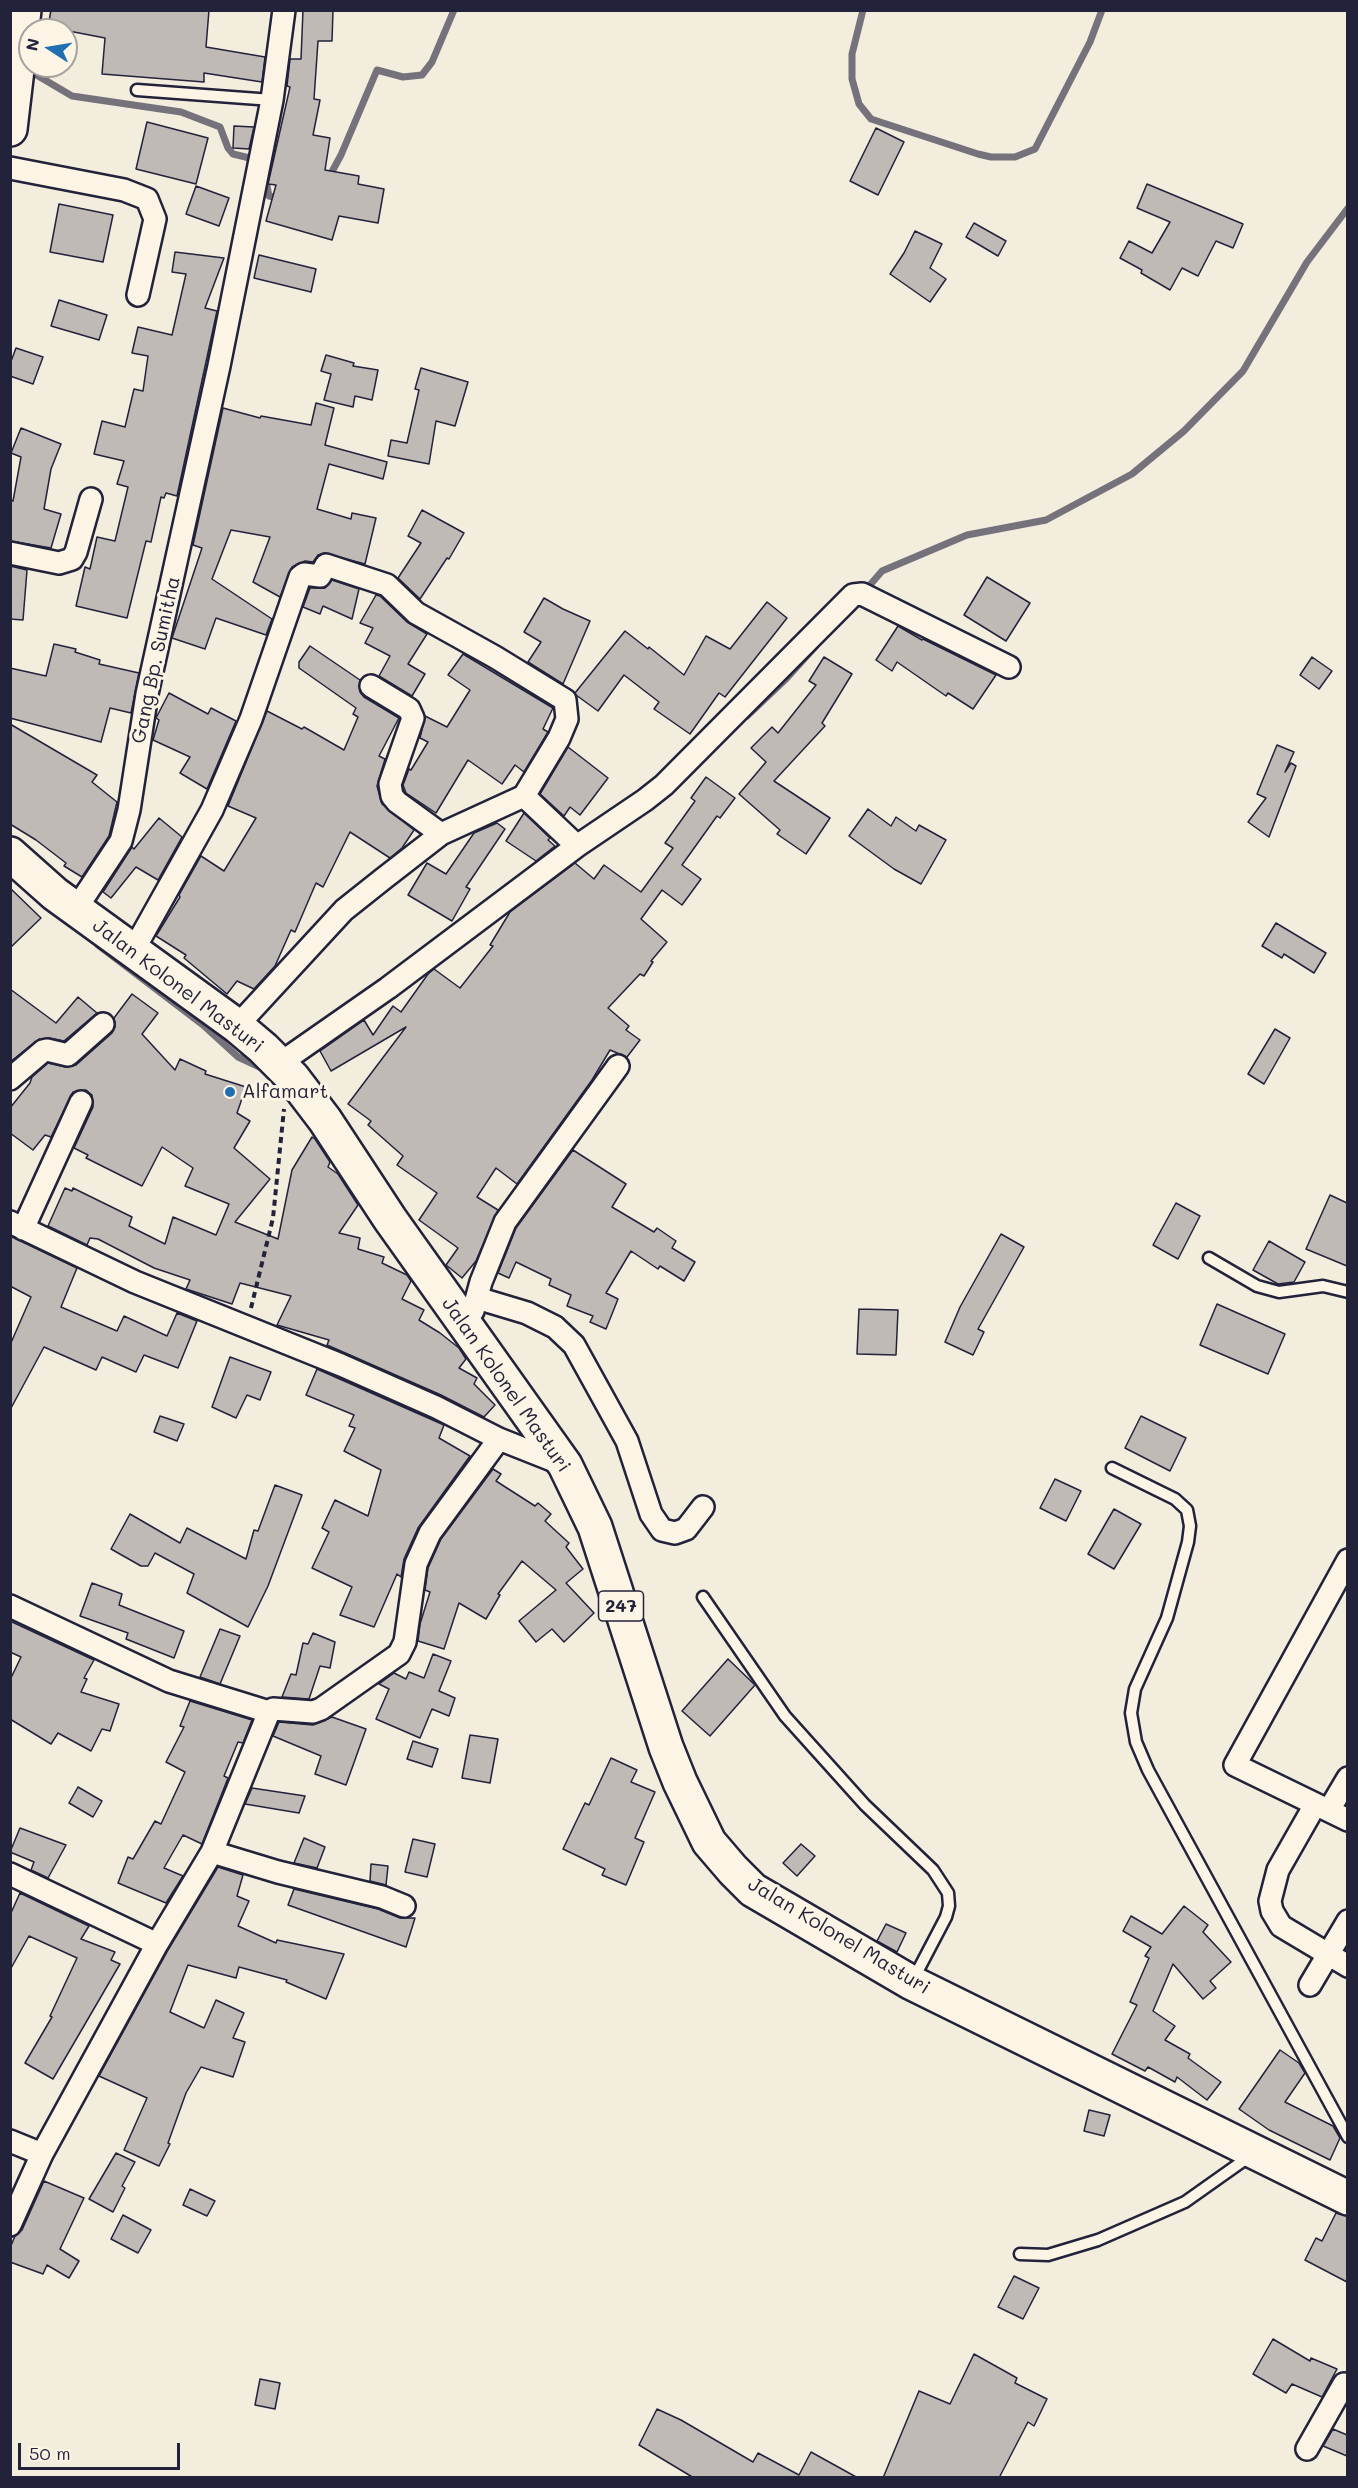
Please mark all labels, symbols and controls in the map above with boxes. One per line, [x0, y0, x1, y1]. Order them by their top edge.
north arrow [18, 18, 78, 78]
text: N [20, 36, 43, 53]
street label: Gang Bp. Sumitha [127, 574, 185, 746]
street label: Jalan Kolonel Masturi [88, 914, 268, 1058]
place label: Alfamart [242, 1080, 328, 1104]
marker: Alfamart [223, 1085, 237, 1099]
street label: Jalan Kolonel Masturi [436, 1293, 576, 1477]
road number: 247 [598, 1591, 644, 1621]
street label: Jalan Kolonel Masturi [744, 1872, 934, 2000]
scale bar [21, 2431, 183, 2469]
text: 50 m [29, 2441, 71, 2465]

